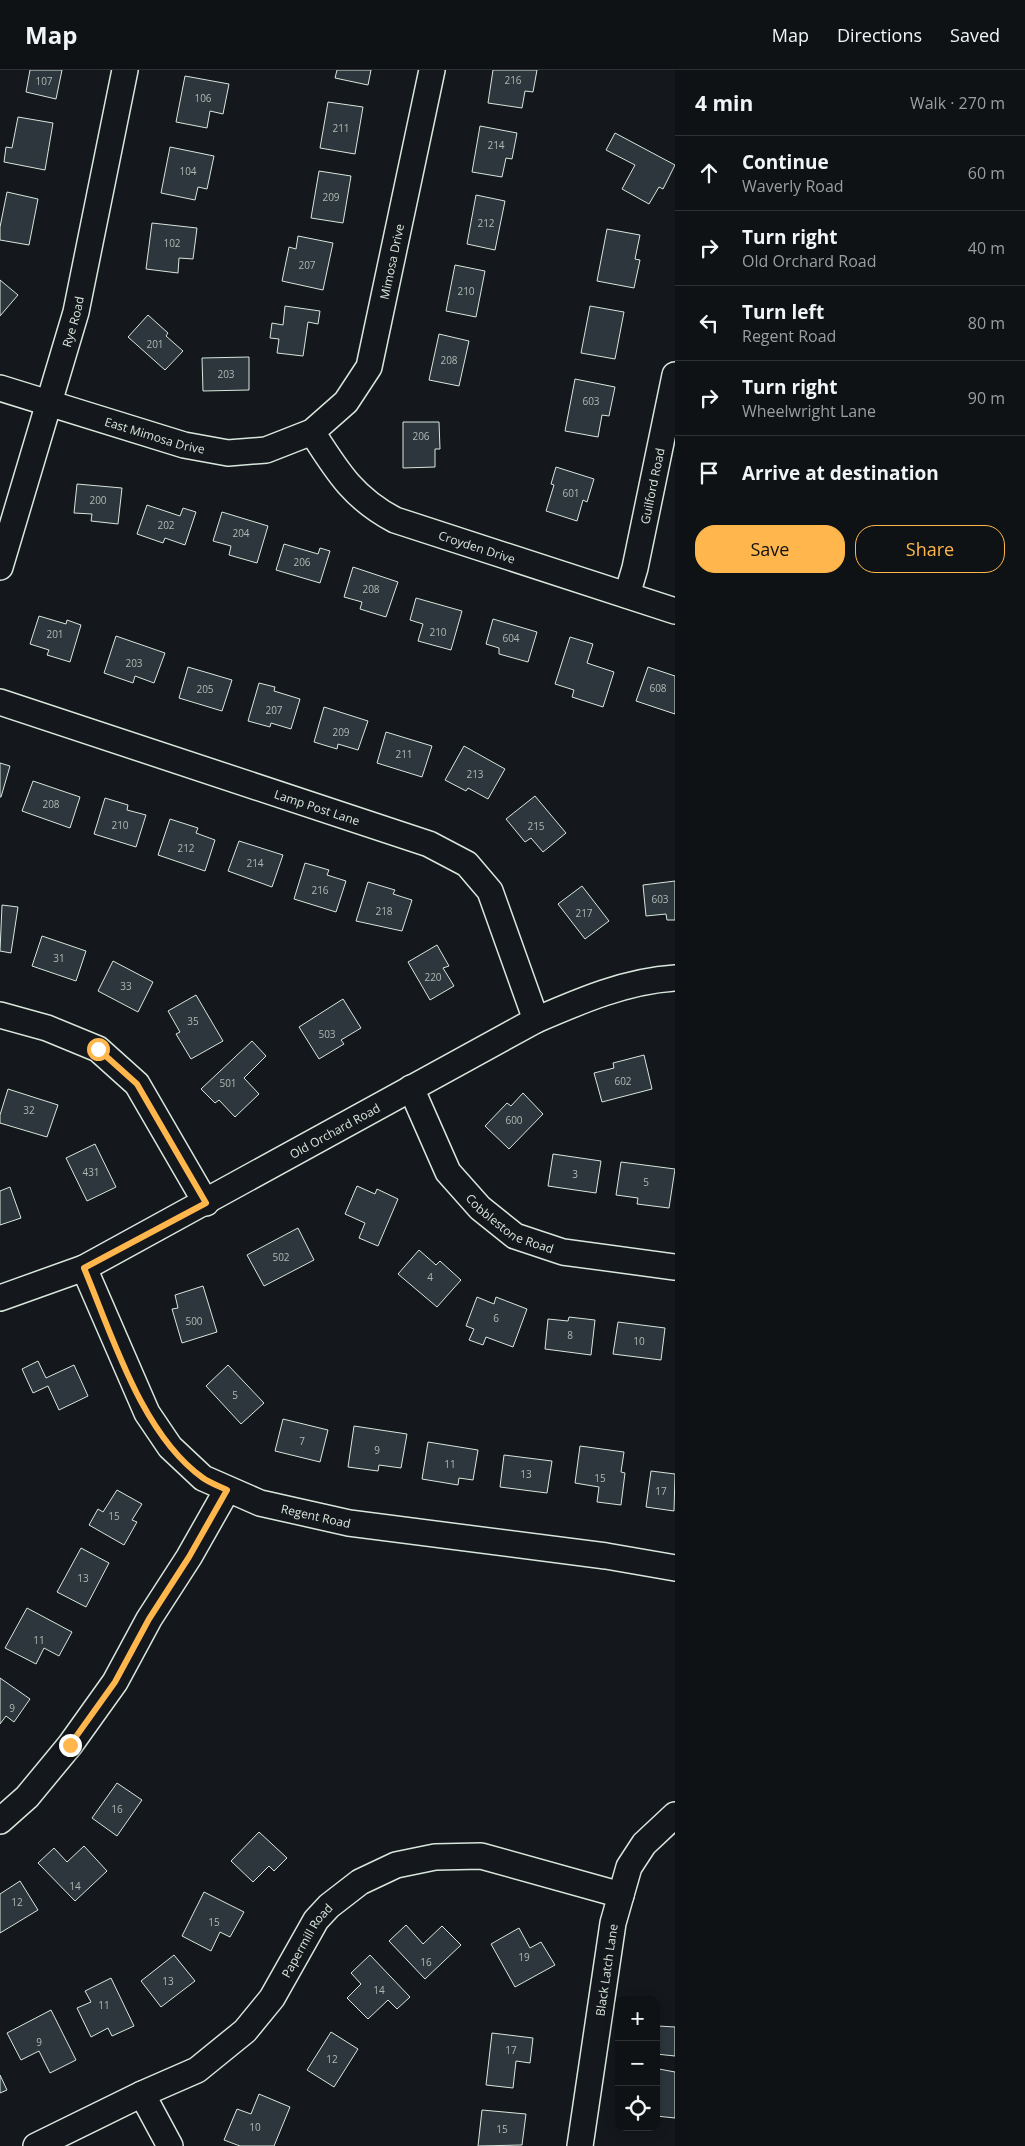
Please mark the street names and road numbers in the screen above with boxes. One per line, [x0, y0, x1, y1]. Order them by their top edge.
street label: Mimosa Drive [375, 222, 408, 301]
street label: Rye Road [58, 295, 87, 349]
street label: East Mimosa Drive [103, 412, 207, 457]
street label: Guilford Road [636, 446, 668, 526]
street label: Croyden Drive [437, 526, 518, 567]
street label: Lamp Post Lane [272, 785, 362, 829]
street label: Old Orchard Road [286, 1099, 383, 1162]
street label: Cobblestone Road [462, 1190, 556, 1257]
street label: Regent Road [280, 1500, 352, 1532]
street label: Papermill Road [277, 1899, 336, 1980]
street label: Black Latch Lane [591, 1922, 621, 2017]

